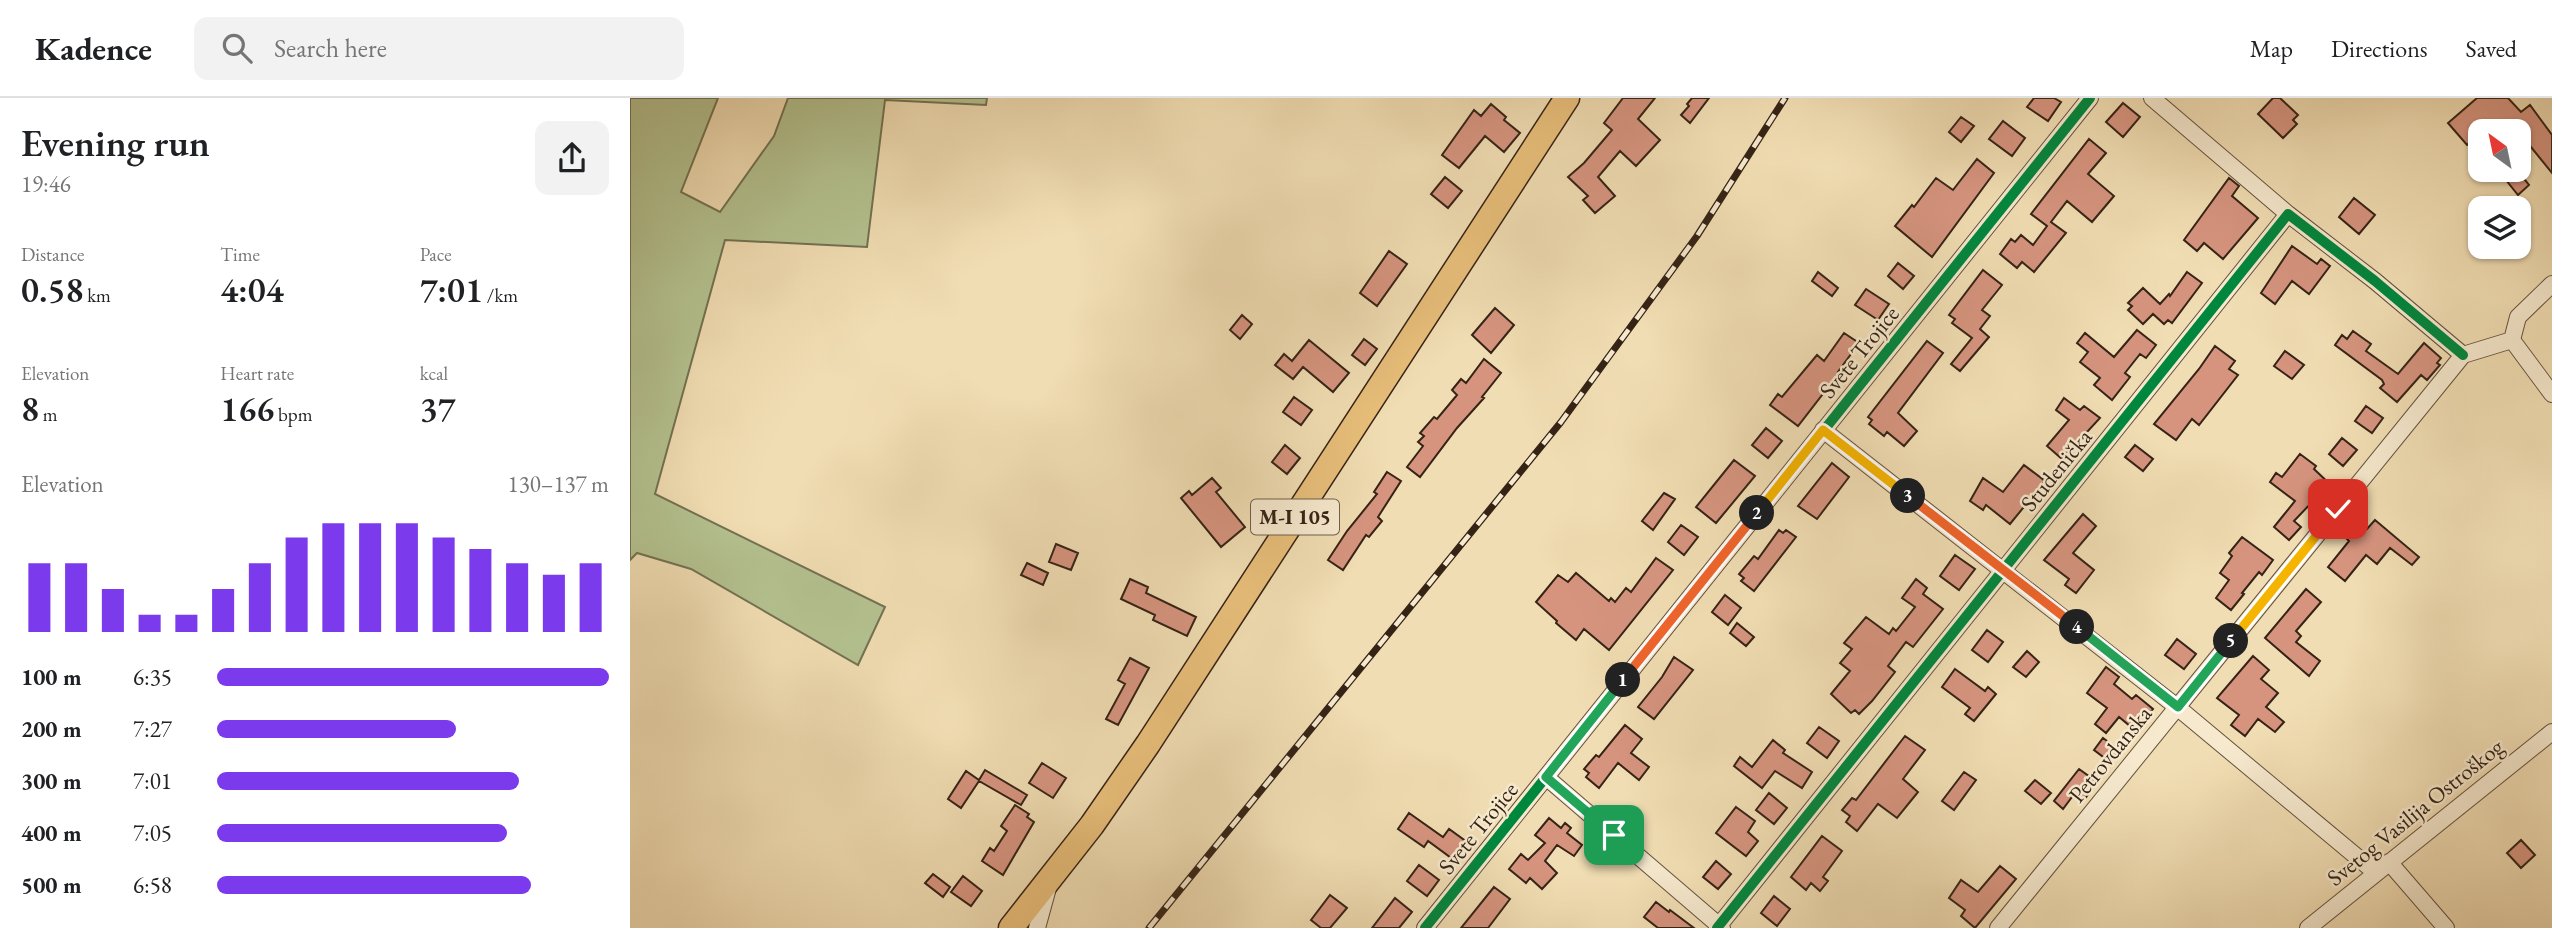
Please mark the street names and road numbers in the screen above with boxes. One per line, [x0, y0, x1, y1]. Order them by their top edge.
street label: Svete Trojice [1812, 299, 1906, 405]
street label: Studenička [2014, 422, 2099, 517]
road number: M-I 105 [1251, 500, 1339, 534]
street label: Petrovdanska [2062, 699, 2159, 809]
street label: Svetog Vasilija Ostroškog [2321, 731, 2510, 892]
street label: Svete Trojice [1431, 775, 1525, 881]

